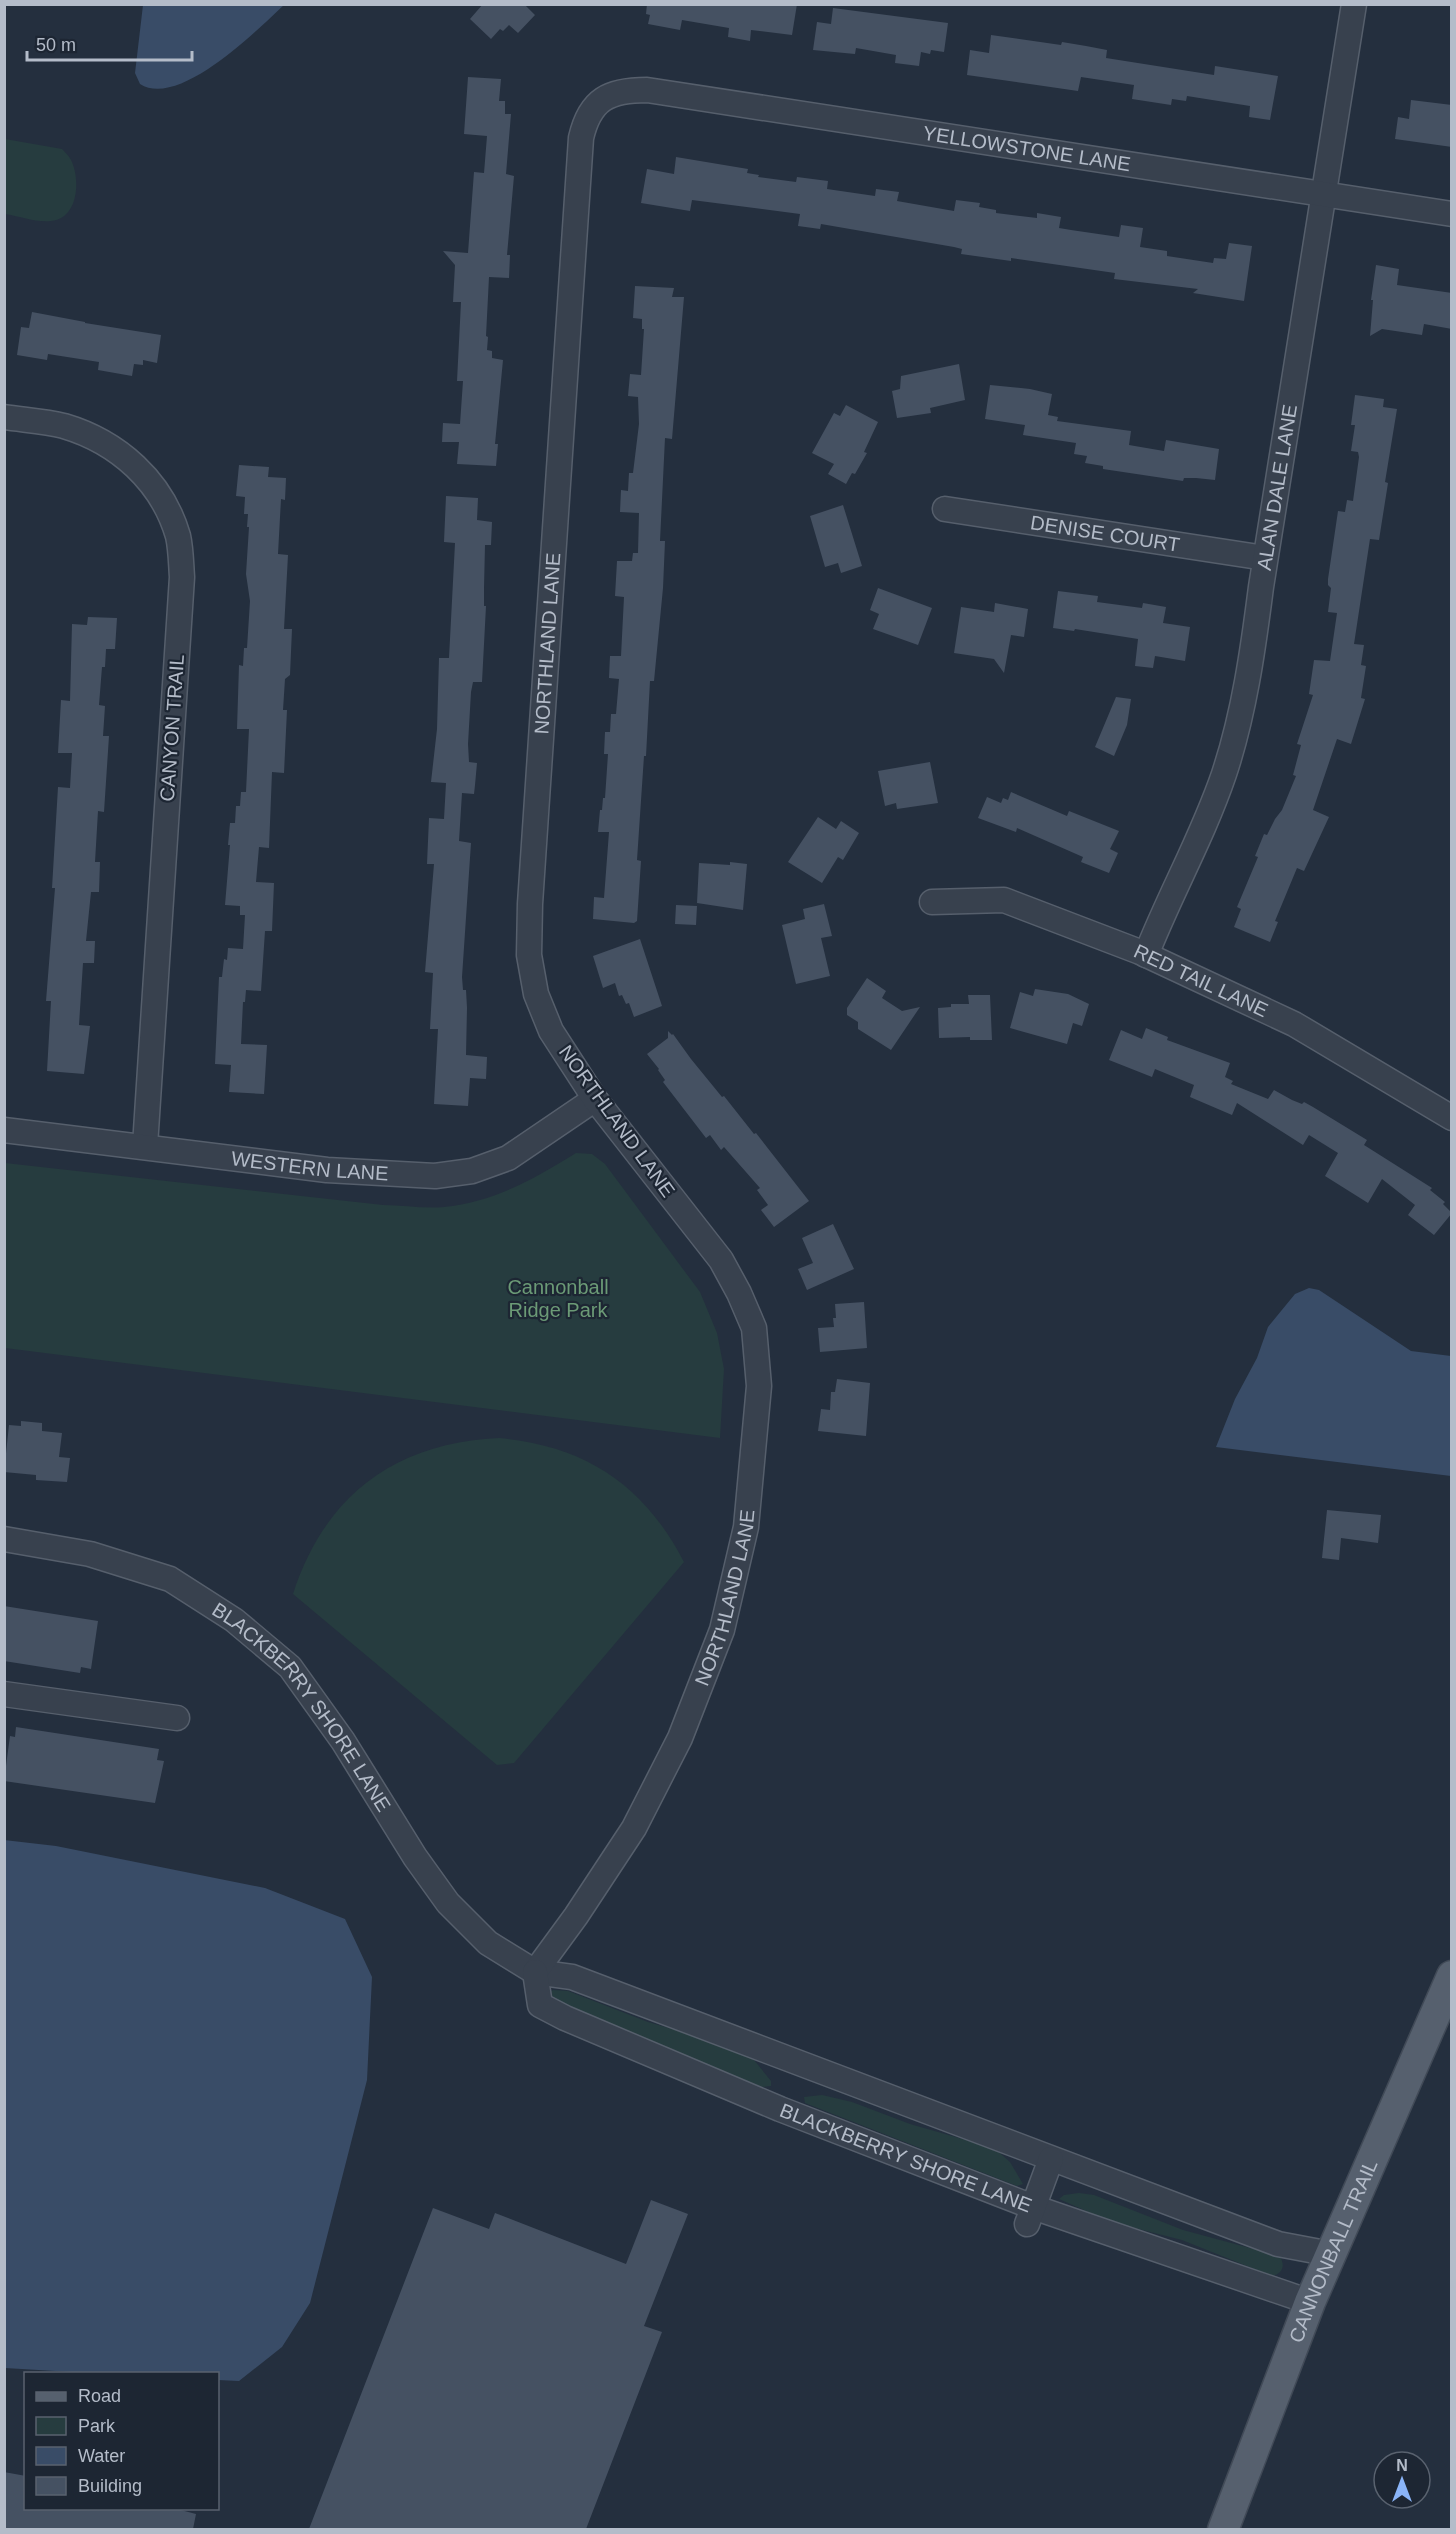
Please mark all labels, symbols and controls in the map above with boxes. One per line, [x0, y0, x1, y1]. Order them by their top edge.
scale bar [27, 24, 192, 62]
text: 50 m [36, 35, 76, 55]
street label: YELLOWSTONE LANE [921, 122, 1132, 175]
street label: ALAN DALE LANE [1253, 403, 1301, 572]
street label: DENISE COURT [1029, 511, 1181, 556]
street label: NORTHLAND LANE [530, 552, 564, 735]
street label: CANYON TRAIL [156, 654, 188, 802]
street label: RED TAIL LANE [1131, 940, 1272, 1021]
street label: NORTHLAND LANE [555, 1041, 679, 1201]
street label: WESTERN LANE [230, 1147, 389, 1184]
park label: Cannonball Ridge Park [507, 1276, 609, 1321]
street label: NORTHLAND LANE [690, 1509, 759, 1689]
street label: BLACKBERRY SHORE LANE [208, 1598, 395, 1816]
street label: BLACKBERRY SHORE LANE [777, 2099, 1035, 2216]
street label: CANNONBALL TRAIL [1285, 2156, 1382, 2346]
legend [24, 2372, 219, 2510]
text: Road [78, 2386, 121, 2406]
text: Park [78, 2416, 116, 2436]
text: Water [78, 2446, 125, 2466]
north arrow [1372, 2450, 1432, 2510]
text: N [1396, 2457, 1408, 2474]
text: Building [78, 2476, 142, 2496]

